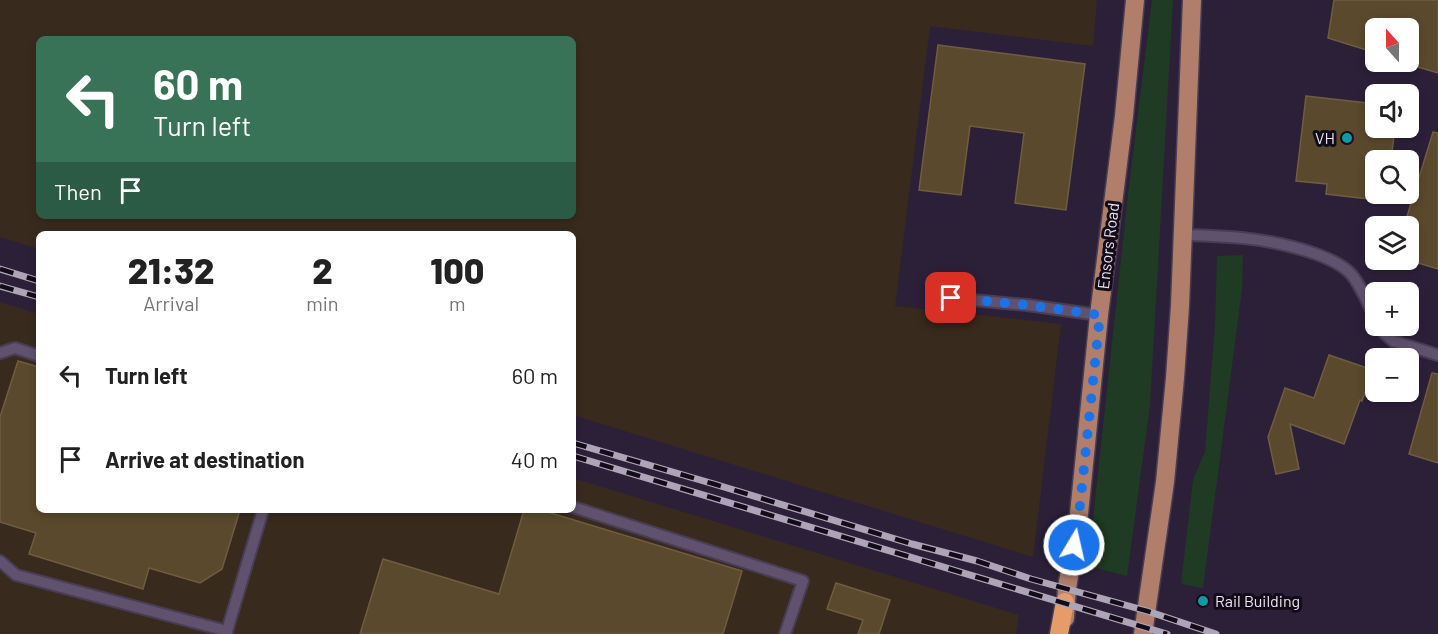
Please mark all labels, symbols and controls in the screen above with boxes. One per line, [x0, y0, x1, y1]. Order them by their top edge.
north arrow [1365, 18, 1419, 72]
map controls [1365, 18, 1419, 402]
text: 60 m [153, 58, 243, 108]
icon: left [54, 60, 132, 138]
button: sound [1365, 84, 1419, 138]
text: Turn left [153, 109, 251, 141]
place label: VH [1315, 128, 1335, 147]
marker: VH [1340, 131, 1354, 145]
button: search [1365, 150, 1419, 204]
icon: arrive [114, 174, 147, 207]
text: Then [54, 178, 102, 204]
street label: Ensors Road [1093, 202, 1122, 290]
button: layers [1365, 216, 1419, 270]
text: 21:32 [128, 248, 214, 291]
text: 2 [312, 248, 333, 291]
text: 100 [430, 248, 484, 291]
pin [925, 272, 976, 323]
icon: arrive [934, 281, 967, 314]
button: + [1365, 282, 1419, 336]
text: Arrival [143, 291, 199, 315]
text: min [306, 291, 339, 315]
text: m [449, 291, 466, 315]
button: − [1365, 348, 1419, 402]
icon: left [54, 359, 87, 392]
text: Turn left [105, 362, 188, 388]
text: 60 m [512, 362, 558, 388]
icon: arrive [54, 443, 87, 476]
text: Arrive at destination [105, 446, 304, 472]
text: 40 m [511, 446, 558, 472]
position arrow [1042, 513, 1106, 577]
place label: Rail Building [1215, 591, 1300, 610]
marker: Rail Building [1196, 594, 1210, 608]

